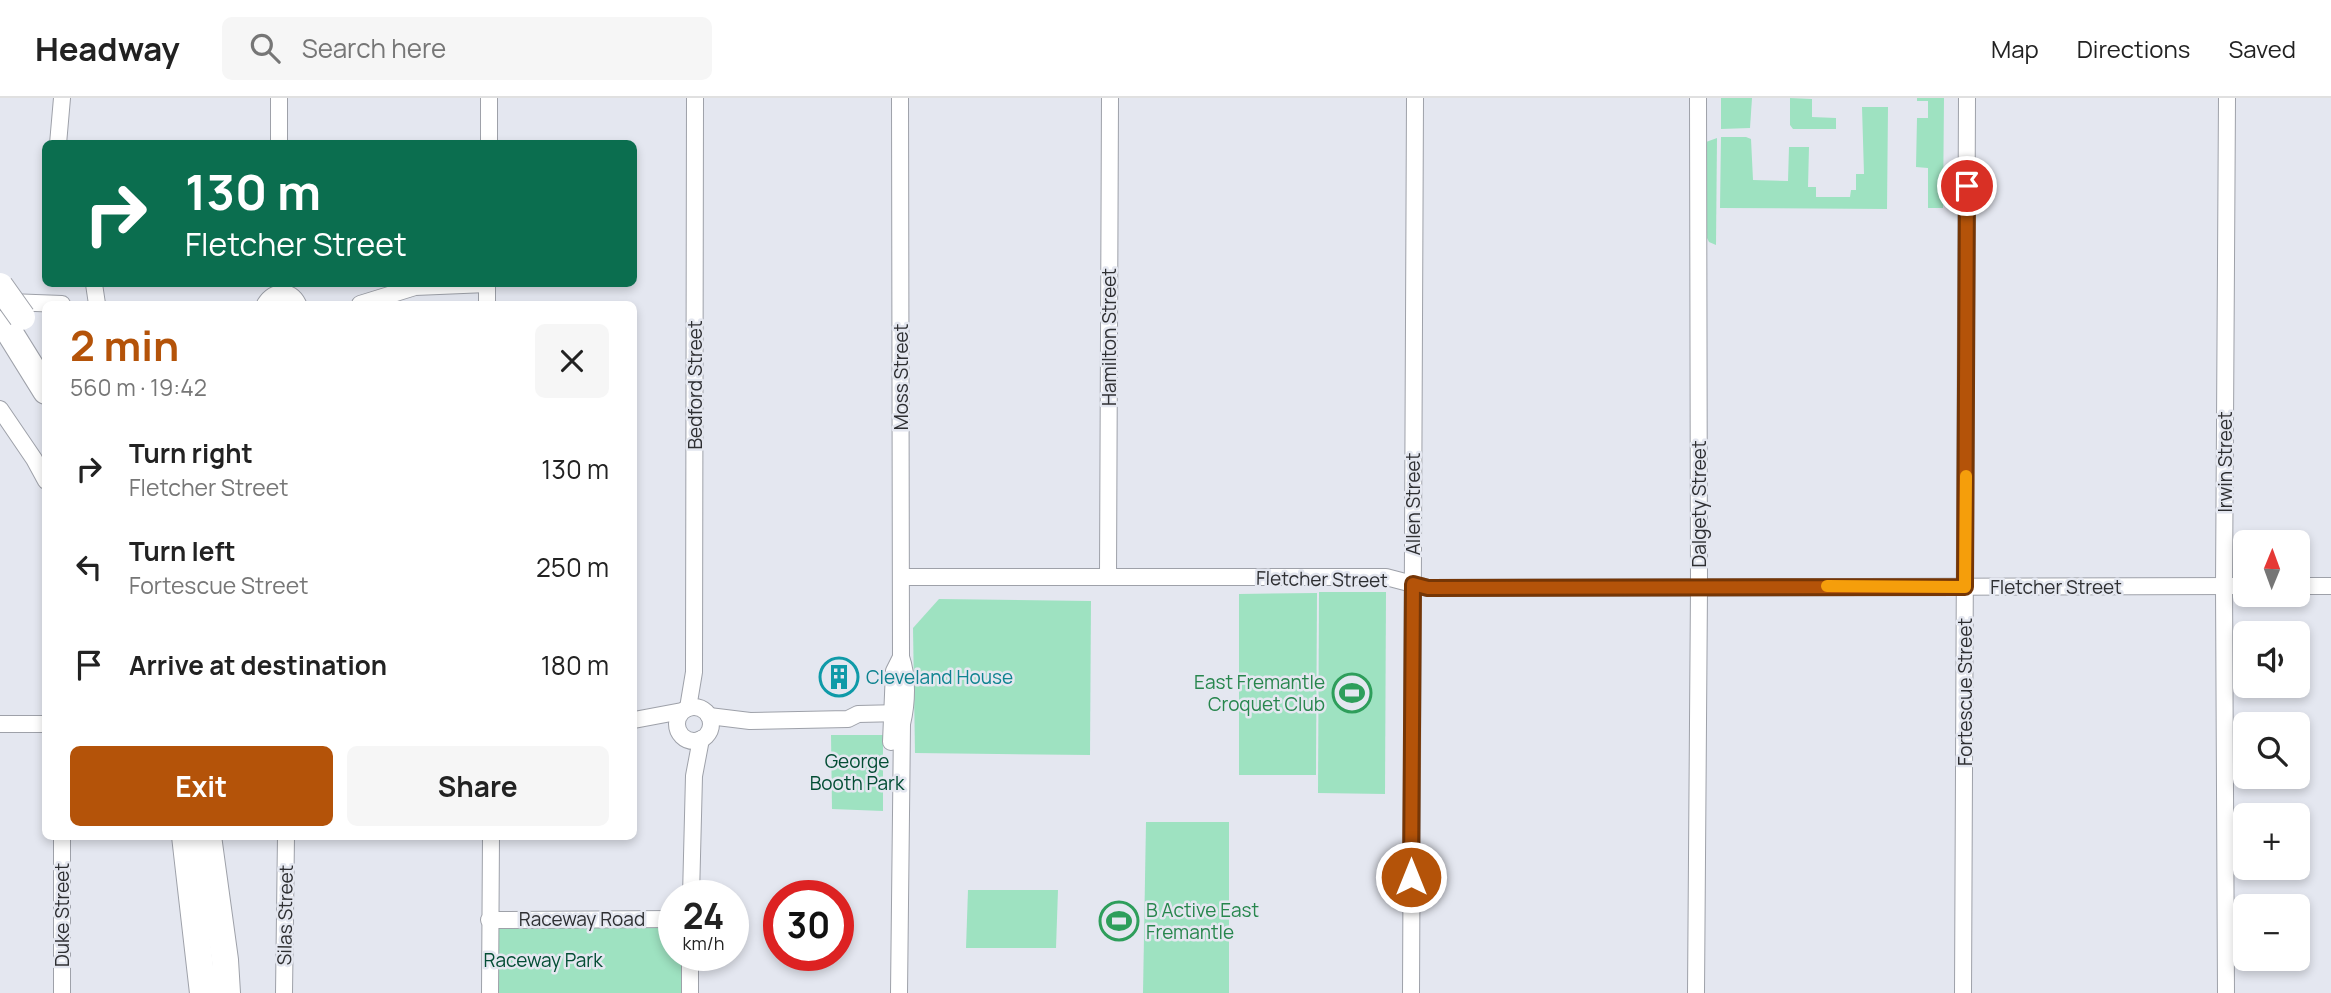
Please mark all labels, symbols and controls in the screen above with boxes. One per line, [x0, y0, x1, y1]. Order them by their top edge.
search box [222, 17, 712, 80]
text: Headway [35, 26, 180, 71]
icon: search [246, 29, 284, 67]
text: Search here [302, 30, 446, 66]
text: Map [1991, 32, 2039, 65]
text: Directions [2077, 32, 2190, 65]
text: Saved [2228, 32, 2296, 65]
pin [1937, 156, 1997, 216]
text: 130 m [185, 158, 321, 225]
icon: arrive [1948, 167, 1986, 205]
icon: right [70, 168, 161, 259]
text: Fletcher Street [185, 222, 407, 266]
street label: Hamilton Street [1096, 268, 1122, 406]
text: 2 min [70, 316, 179, 374]
street label: Bedford Street [682, 320, 708, 450]
button: close [535, 324, 609, 398]
street label: Moss Street [888, 324, 914, 430]
text: 560 m · 19:42 [70, 371, 207, 403]
street label: Irwin Street [2212, 411, 2238, 513]
text: Turn right [129, 435, 253, 471]
street label: Dalgety Street [1686, 440, 1712, 568]
icon: right [70, 450, 108, 488]
text: 130 m [541, 451, 609, 487]
street label: Allen Street [1400, 453, 1426, 555]
text: Fletcher Street [129, 471, 288, 503]
north arrow [2233, 530, 2310, 607]
map controls [2233, 530, 2310, 971]
text: Turn left [129, 533, 236, 569]
icon: left [70, 548, 108, 586]
text: 250 m [536, 549, 609, 585]
street label: Fletcher Street [1256, 565, 1388, 593]
text: Fortescue Street [129, 569, 308, 601]
street label: Fletcher Street [1990, 574, 2122, 600]
street label: Fortescue Street [1952, 618, 1978, 766]
button: sound [2233, 621, 2310, 698]
icon: arrive [70, 646, 108, 684]
text: Arrive at destination [129, 647, 387, 683]
text: 180 m [541, 647, 609, 683]
building icon: Cleveland House [818, 656, 860, 698]
place label: Cleveland House [866, 664, 1013, 690]
place label: East Fremantle Croquet Club [1194, 669, 1325, 717]
sports icon: East Fremantle Croquet Club [1331, 672, 1373, 714]
button: search [2233, 712, 2310, 789]
button: Exit [70, 746, 333, 826]
button: Share [347, 746, 609, 826]
park label: George Booth Park [810, 748, 905, 796]
button: + [2233, 803, 2310, 880]
position arrow [1374, 840, 1448, 914]
street label: Duke Street [49, 863, 75, 967]
street label: Silas Street [271, 864, 299, 966]
speed limit sign: 30 [763, 880, 854, 971]
text: 24 [683, 892, 724, 940]
button: − [2233, 894, 2310, 971]
place label: B Active East Fremantle [1146, 897, 1259, 945]
sports icon: B Active East Fremantle [1098, 900, 1140, 942]
street label: Raceway Road [519, 906, 645, 932]
text: km/h [683, 931, 724, 955]
park label: Raceway Park [483, 947, 603, 973]

